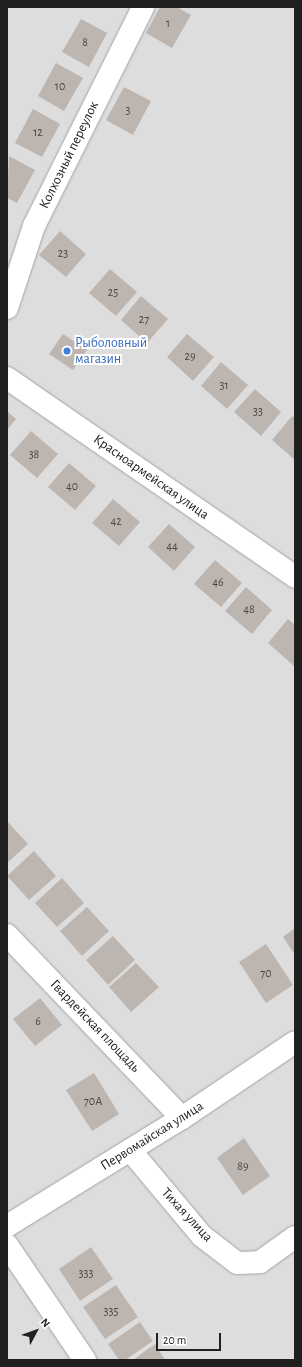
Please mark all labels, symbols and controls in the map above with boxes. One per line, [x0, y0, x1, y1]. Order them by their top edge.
house number: 1 [166, 17, 170, 31]
house number: 8 [82, 36, 88, 50]
house number: 10 [55, 80, 65, 94]
street label: Колхозный переулок [36, 99, 102, 211]
house number: 3 [126, 104, 130, 118]
house number: 12 [33, 126, 43, 140]
house number: 23 [58, 247, 68, 261]
house number: 25 [108, 286, 118, 300]
house number: 27 [139, 313, 149, 327]
place label: Рыболовный магазин [75, 335, 147, 368]
marker: Рыболовный магазин [62, 346, 72, 356]
house number: 29 [184, 350, 196, 364]
house number: 31 [219, 379, 229, 393]
house number: 33 [253, 405, 263, 419]
street label: Красноармейская улица [90, 431, 212, 523]
house number: 38 [29, 448, 39, 462]
house number: 40 [66, 480, 78, 494]
house number: 42 [110, 515, 122, 529]
house number: 44 [166, 540, 178, 554]
house number: 46 [212, 576, 224, 590]
house number: 48 [243, 603, 255, 617]
house number: 70 [260, 967, 272, 981]
street label: Гвардейская площадь [46, 976, 144, 1076]
house number: 6 [35, 1015, 41, 1029]
house number: 70А [84, 1095, 102, 1109]
street label: Первомайская улица [98, 1098, 206, 1174]
house number: 89 [237, 1160, 249, 1174]
street label: Тихая улица [158, 1185, 216, 1245]
house number: 333 [79, 1267, 93, 1281]
house number: 335 [104, 1305, 118, 1319]
north arrow [16, 1311, 56, 1351]
text: N [39, 1316, 52, 1329]
scale bar [158, 1325, 223, 1351]
text: 20 m [163, 1334, 186, 1346]

